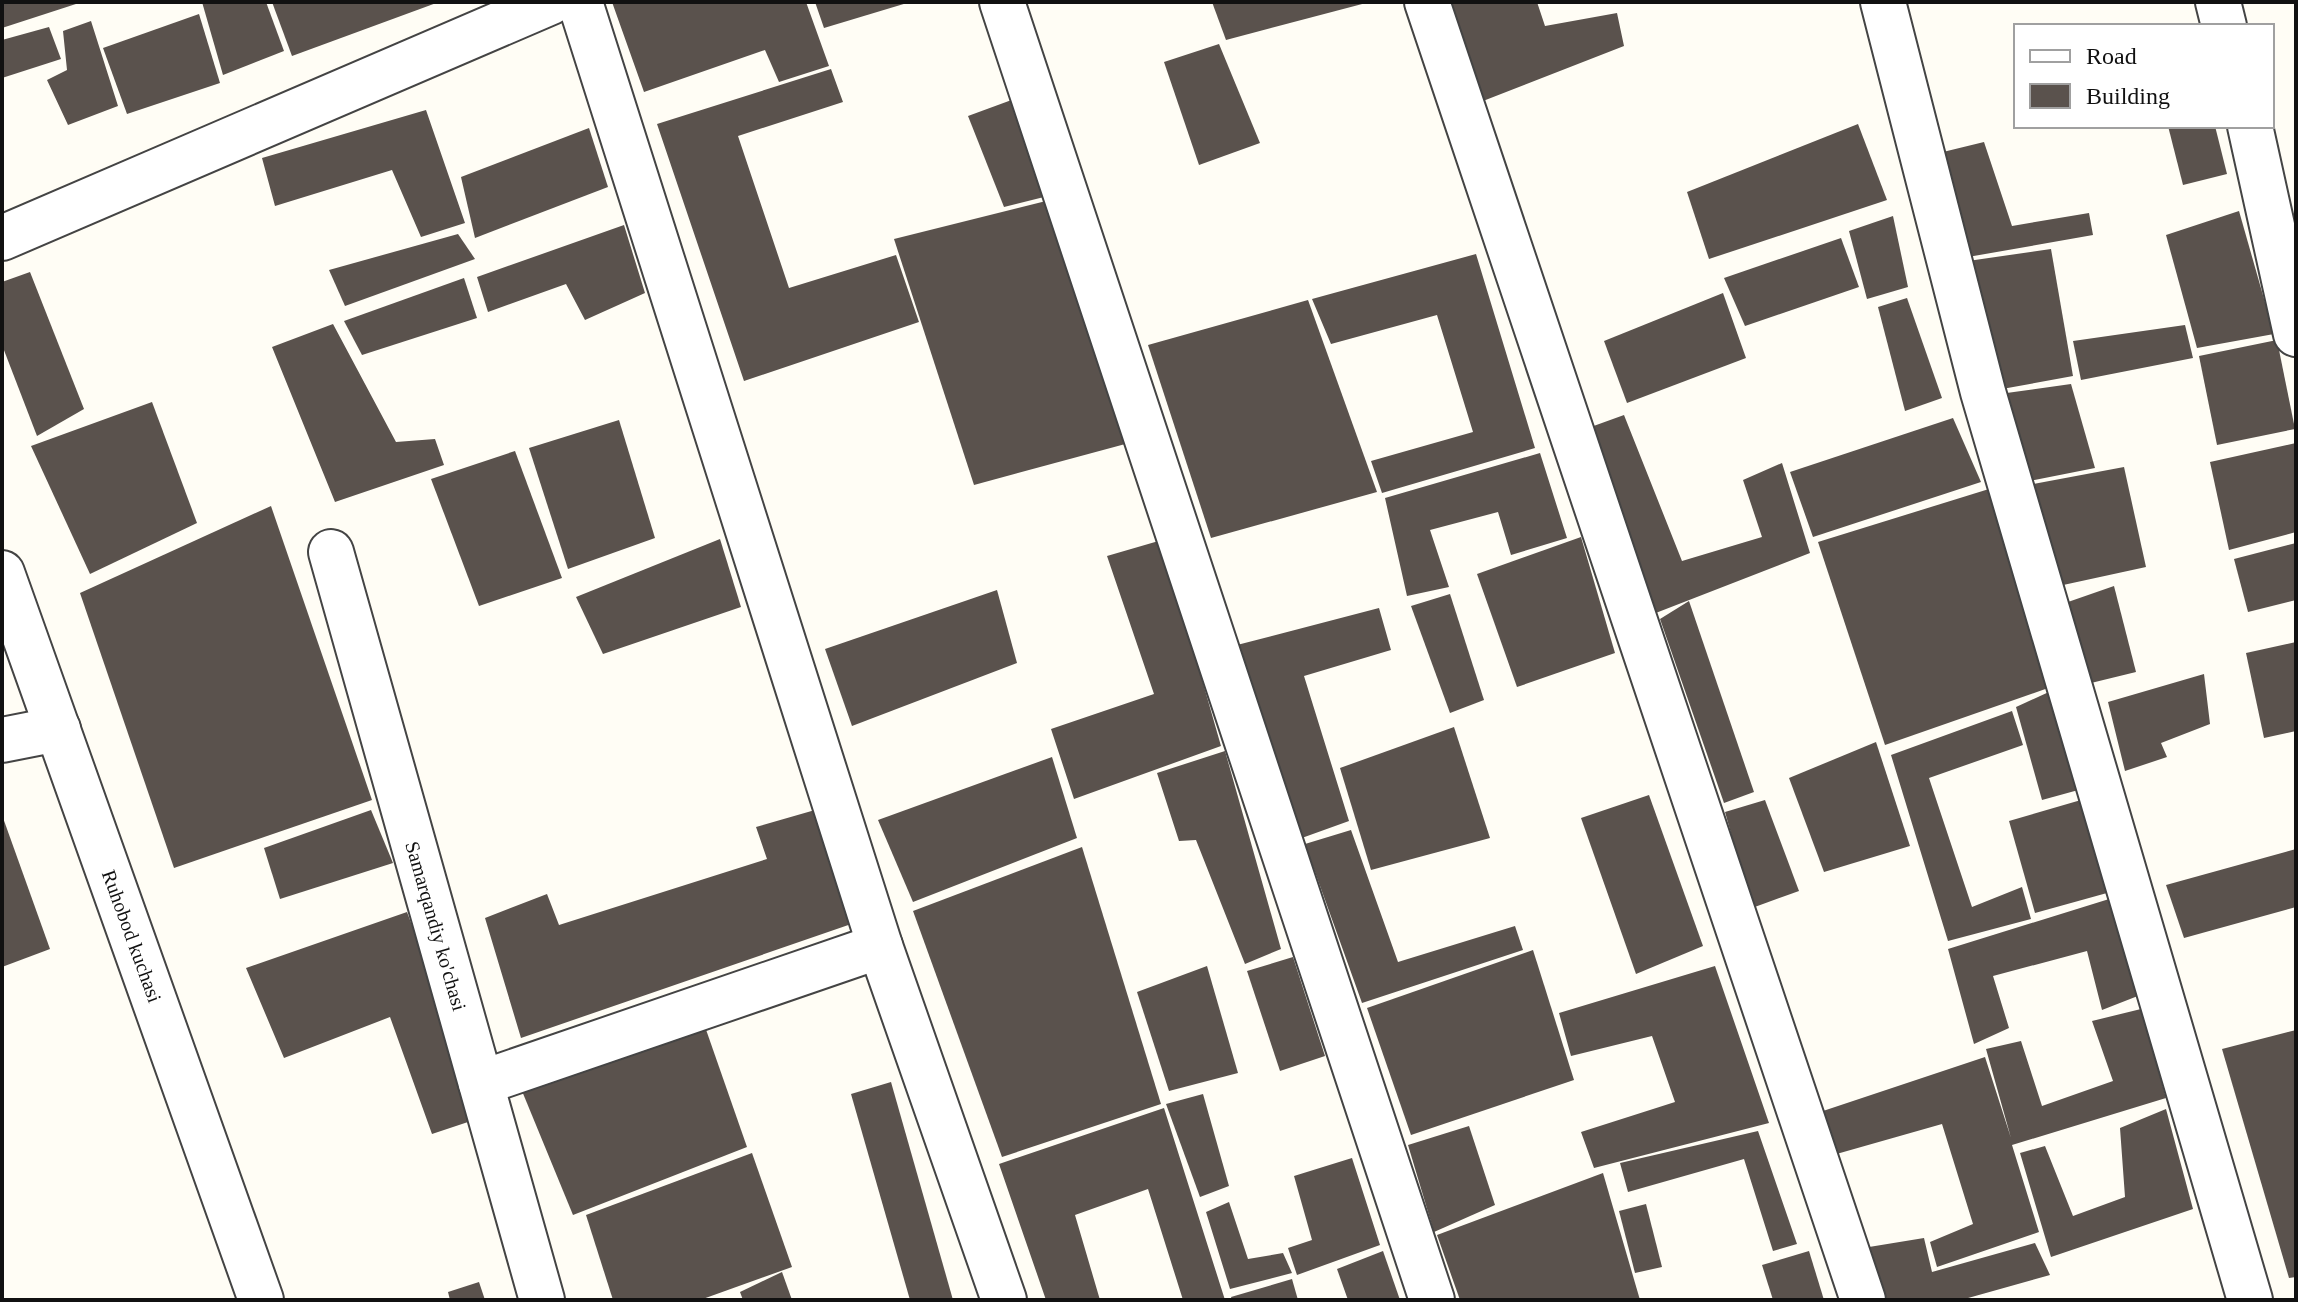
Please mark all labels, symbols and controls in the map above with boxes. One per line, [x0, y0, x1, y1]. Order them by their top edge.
legend [2014, 24, 2274, 128]
text: Road [2086, 43, 2137, 69]
text: Building [2086, 83, 2170, 109]
street label: Samarqandiy ko'chasi [400, 839, 471, 1014]
street label: Ruhobod kuchasi [98, 867, 166, 1006]

